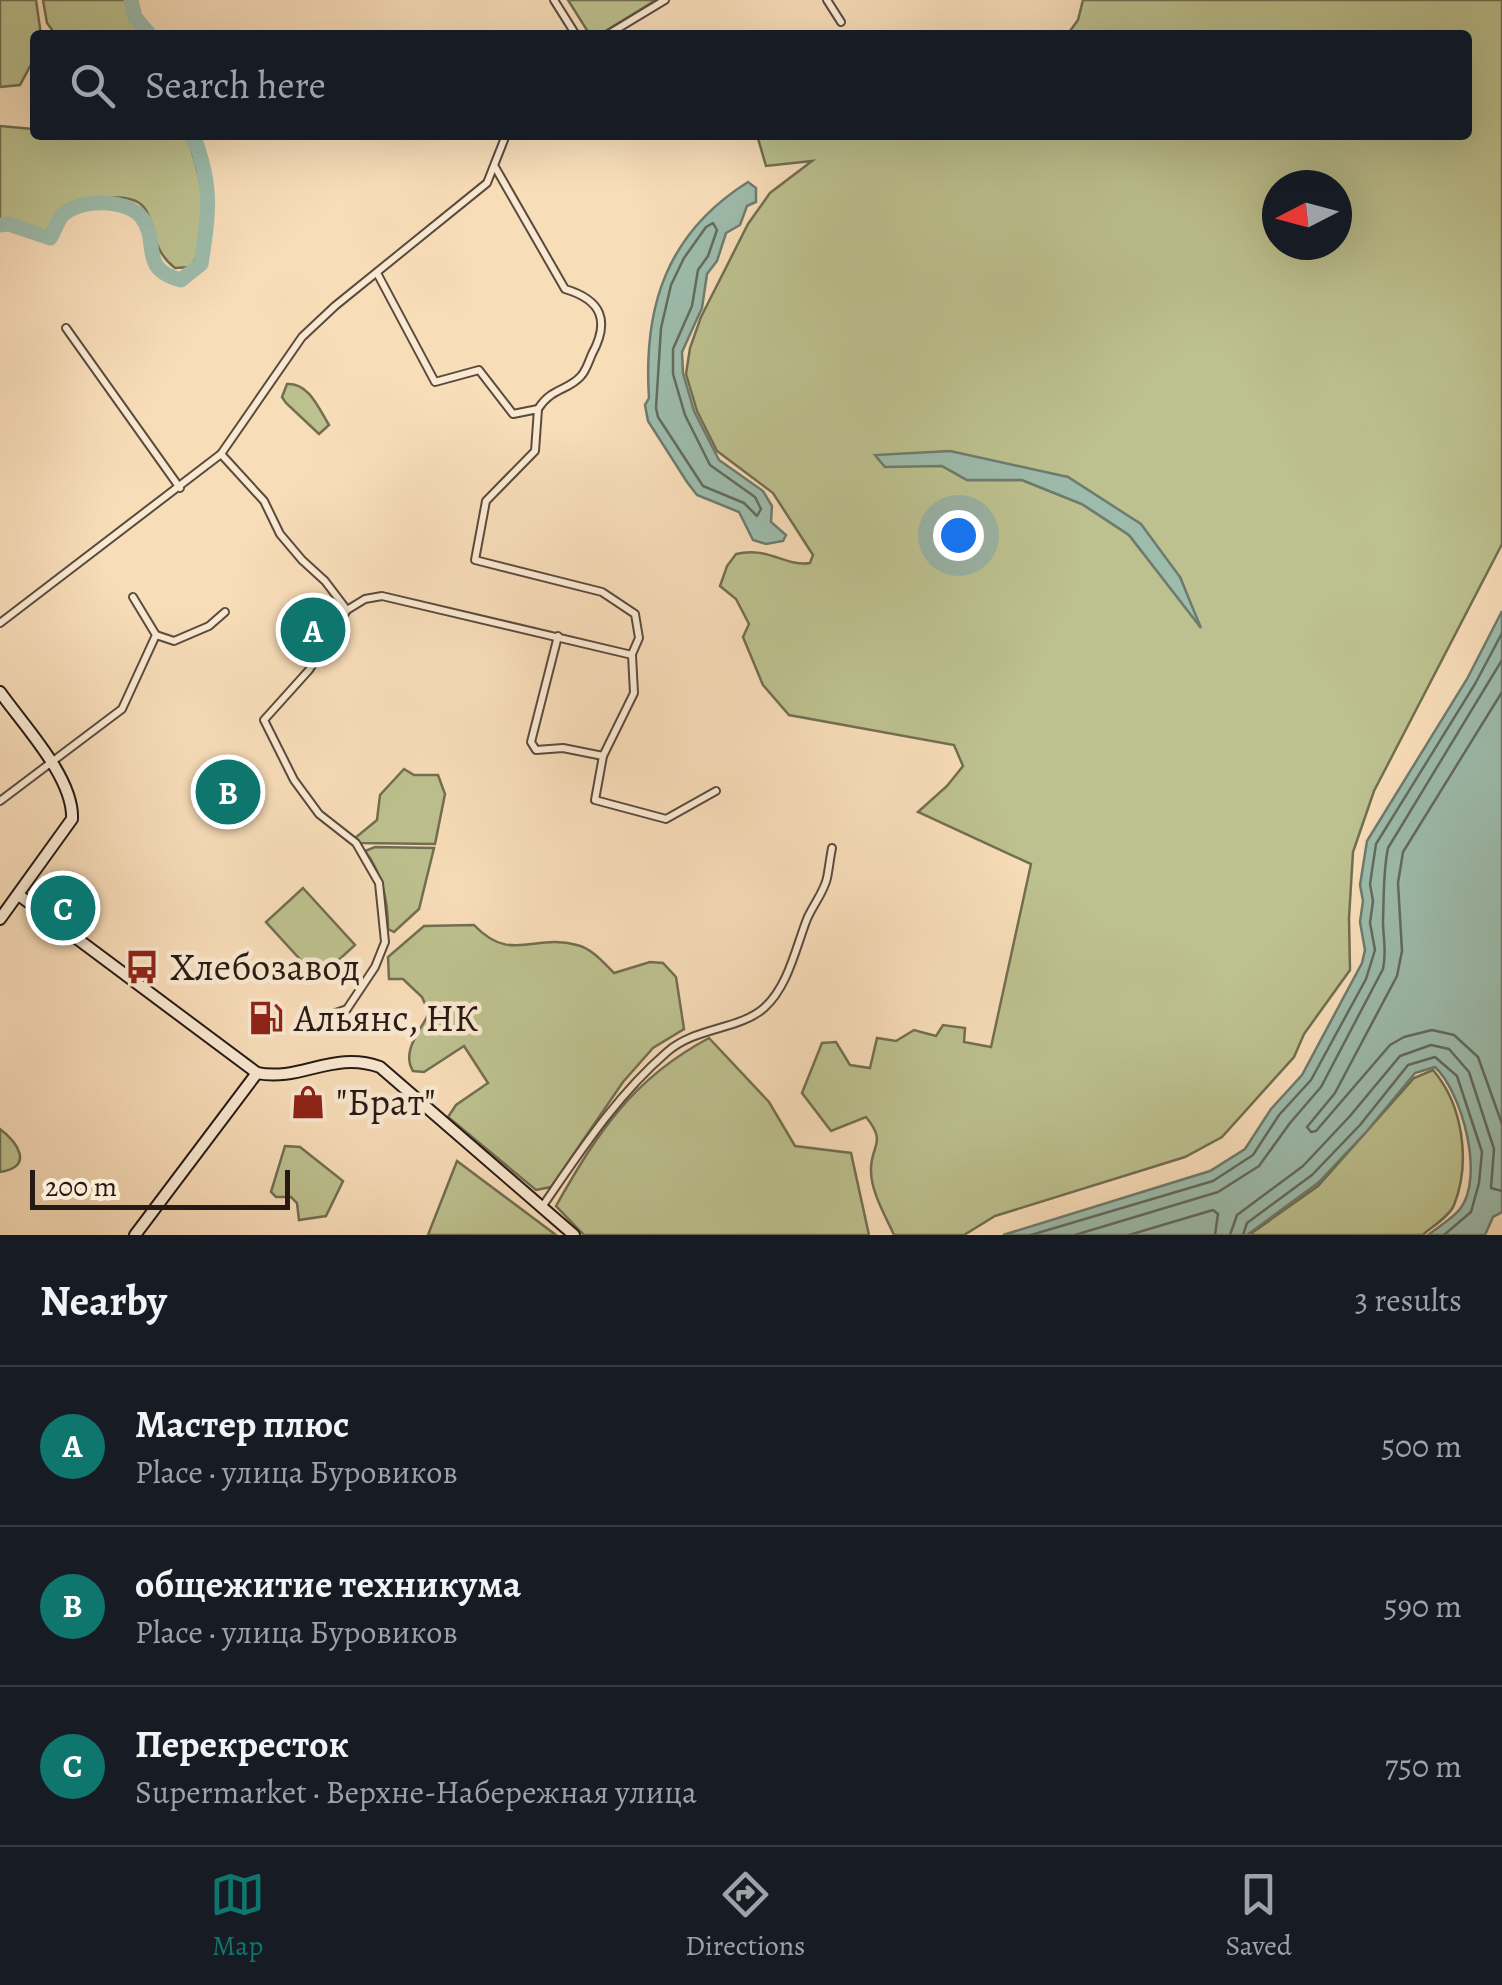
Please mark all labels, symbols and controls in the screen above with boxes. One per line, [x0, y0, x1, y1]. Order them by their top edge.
search box [30, 30, 1472, 140]
icon: search [65, 58, 120, 113]
text: Search here [145, 59, 326, 111]
north arrow [1262, 170, 1352, 260]
your location [933, 510, 984, 561]
pin: A [280, 592, 346, 668]
pin: B [196, 754, 260, 830]
pin: C [30, 870, 96, 946]
place label: Хлебозавод [170, 941, 360, 993]
bus stop icon: Хлебозавод [123, 948, 161, 986]
place label: Альянс, НК [293, 992, 478, 1044]
fuel station icon: Альянс, НК [247, 999, 285, 1037]
place label: "Брат" [336, 1076, 436, 1128]
shop icon: "Брат" [289, 1083, 327, 1121]
scale bar [30, 1165, 290, 1210]
text: 200 m [45, 1168, 117, 1206]
text: Nearby [40, 1272, 167, 1329]
text: 3 results [1355, 1278, 1462, 1322]
text: Мастер плюс [135, 1398, 350, 1450]
text: A [62, 1424, 83, 1468]
text: 500 m [1381, 1424, 1462, 1468]
text: Place · улица Буровиков [135, 1450, 458, 1494]
text: общежитие техникума [135, 1558, 521, 1610]
text: B [62, 1584, 83, 1628]
text: 590 m [1384, 1584, 1462, 1628]
text: Place · улица Буровиков [135, 1610, 458, 1654]
text: Перекресток [135, 1718, 349, 1770]
text: C [63, 1744, 82, 1788]
text: 750 m [1385, 1744, 1462, 1788]
text: Supermarket · Верхне-Набережная улица [135, 1770, 697, 1814]
tab: Map [210, 1867, 265, 1965]
tab: Directions [685, 1867, 805, 1965]
tab: Saved [1226, 1867, 1292, 1965]

